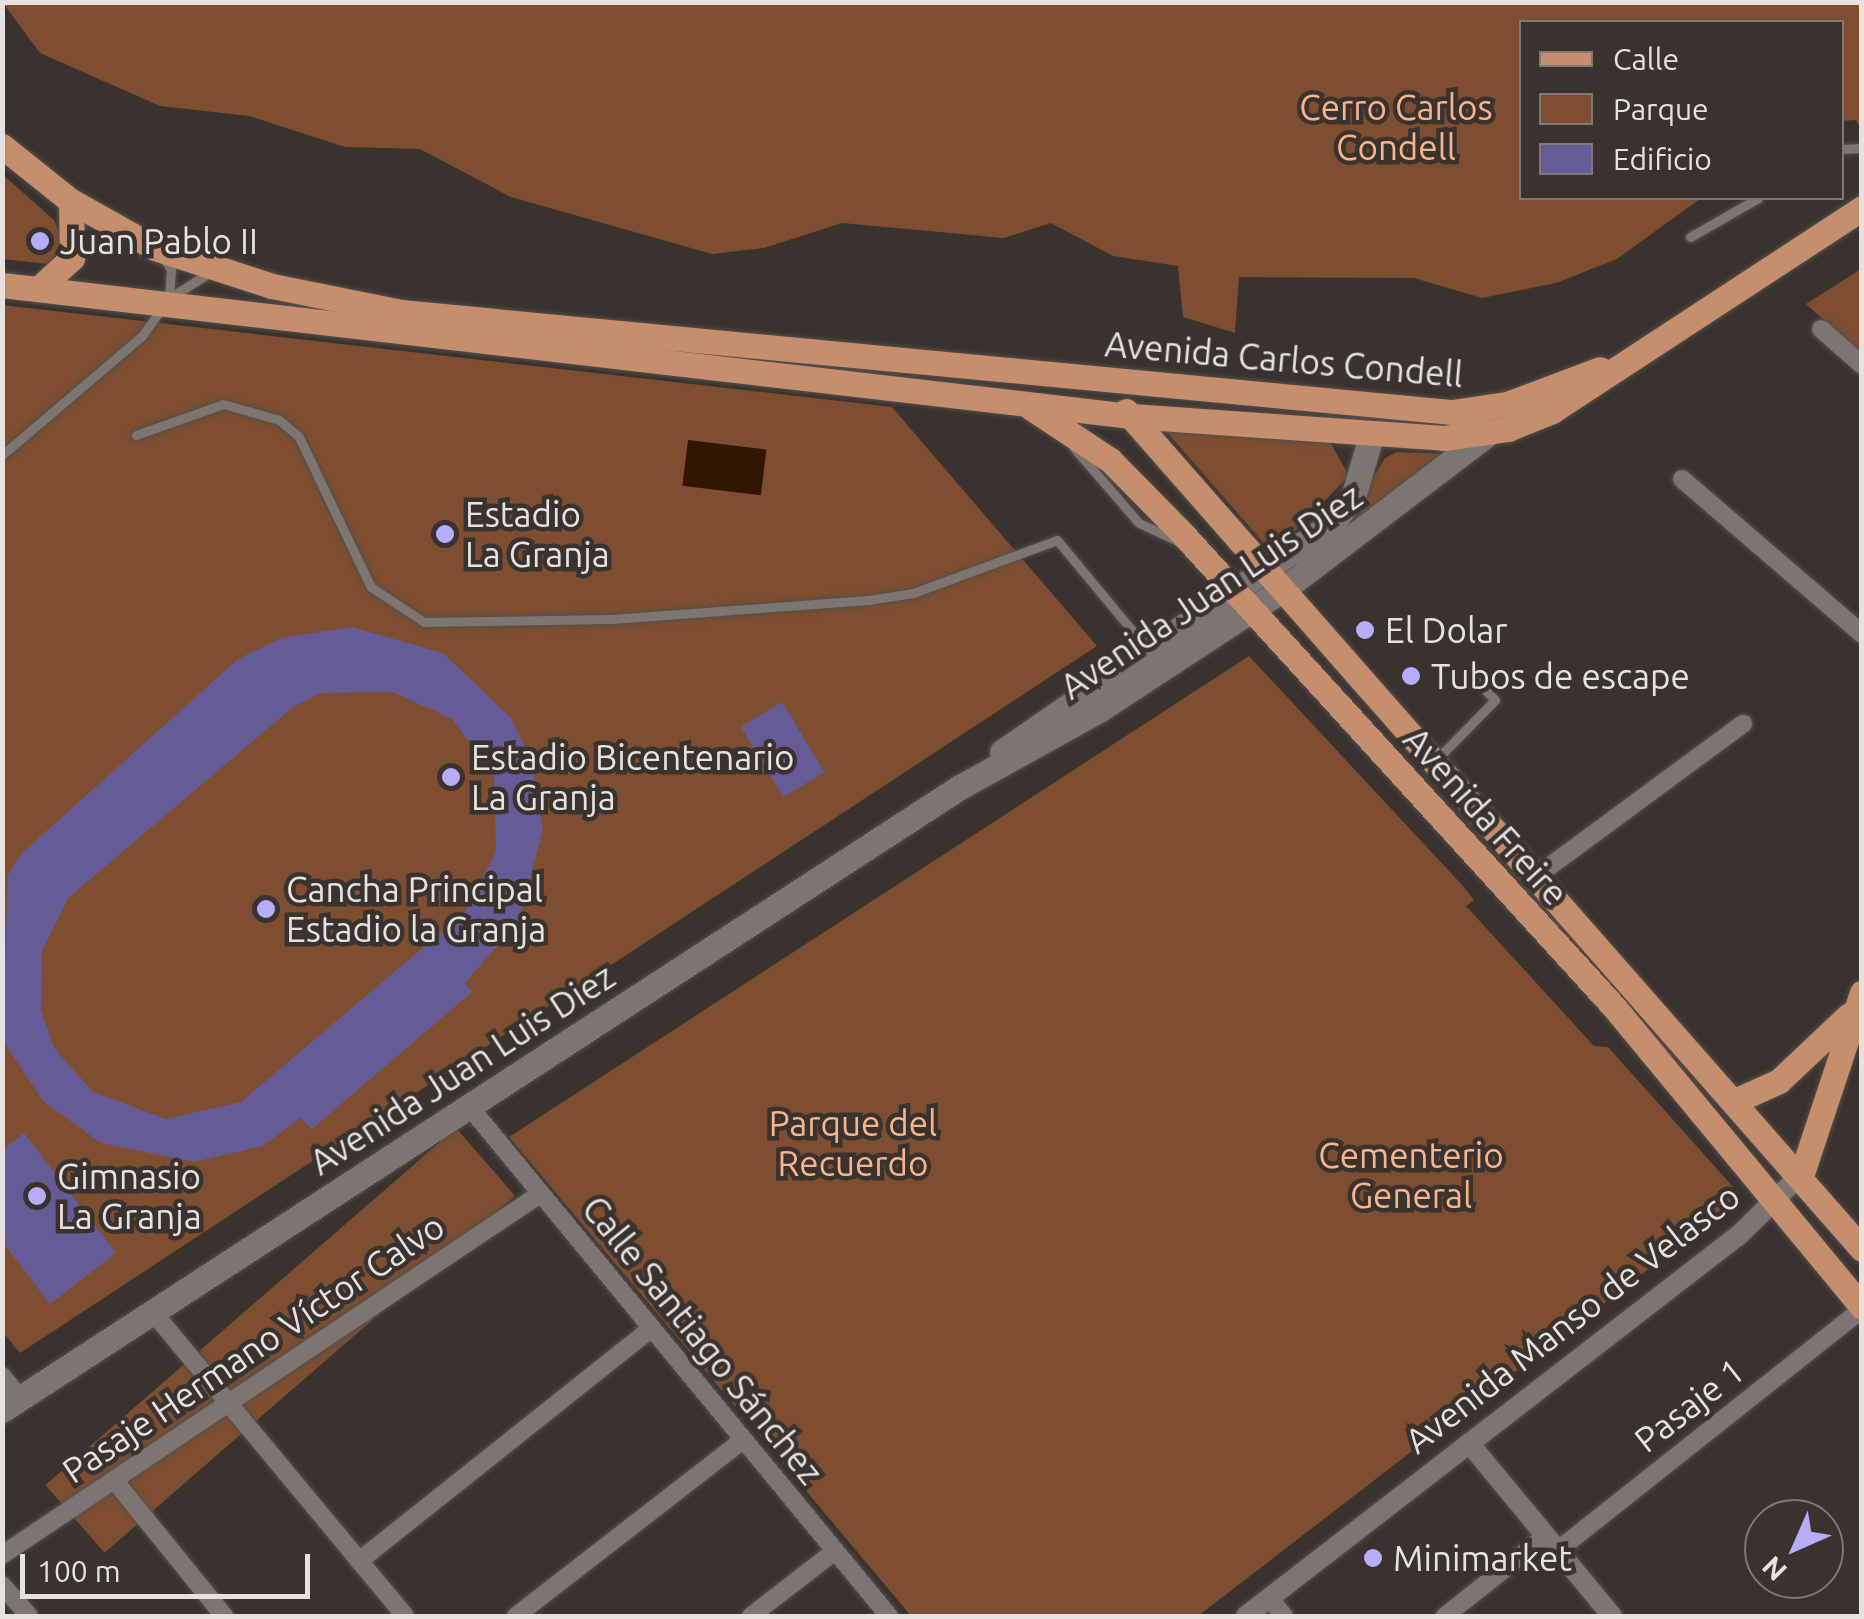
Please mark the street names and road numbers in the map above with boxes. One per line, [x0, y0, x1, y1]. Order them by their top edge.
street label: Avenida Carlos Condell [1103, 322, 1465, 396]
street label: Avenida Juan Luis Diez [1052, 474, 1370, 708]
street label: Avenida Freire [1395, 718, 1577, 914]
street label: Avenida Juan Luis Diez [302, 955, 622, 1183]
street label: Avenida Manso de Velasco [1396, 1174, 1748, 1462]
street label: Calle Santiago Sánchez [574, 1188, 832, 1492]
street label: Pasaje Hermano Víctor Calvo [54, 1205, 452, 1491]
street label: Pasaje 1 [1626, 1349, 1752, 1461]

